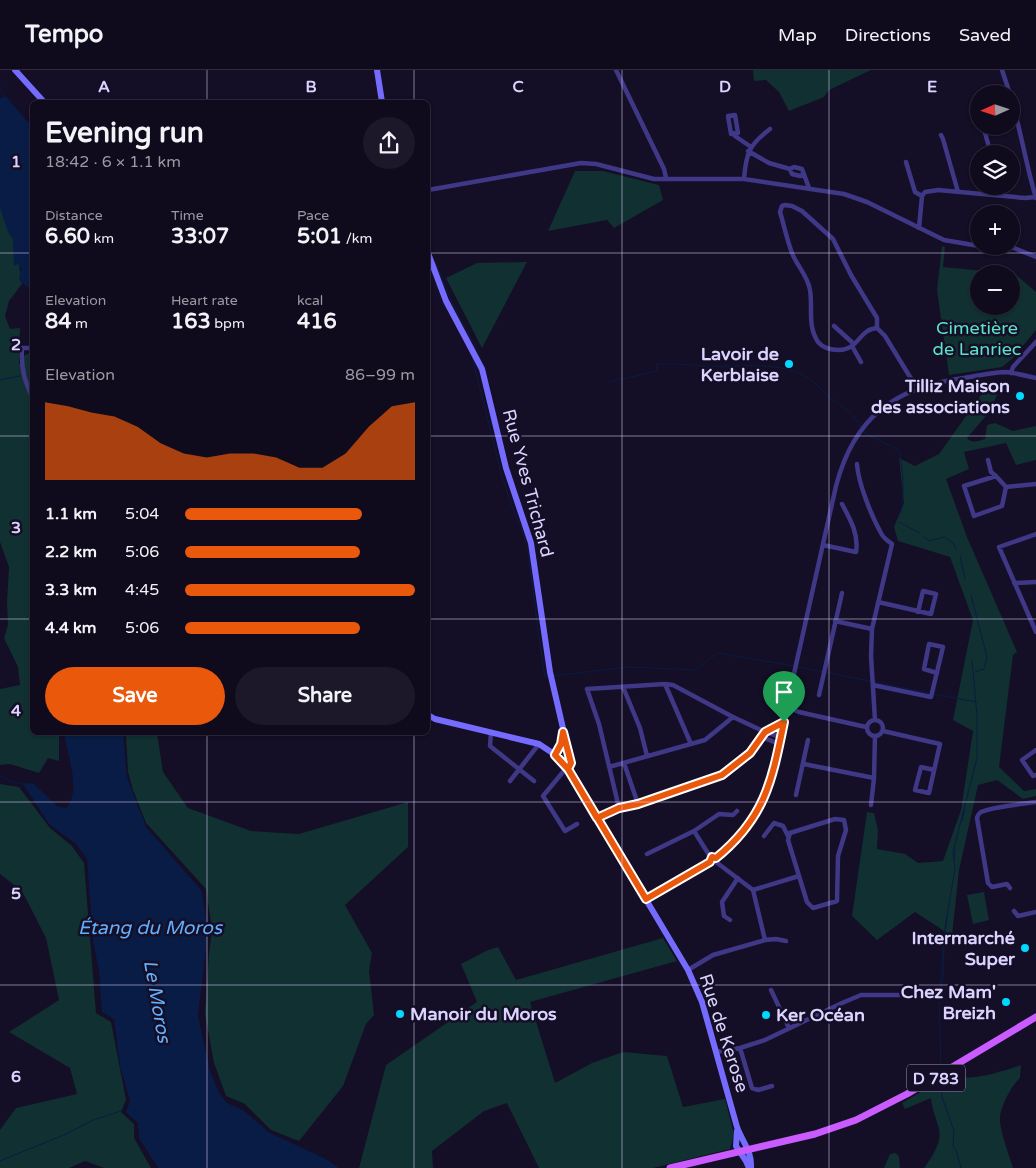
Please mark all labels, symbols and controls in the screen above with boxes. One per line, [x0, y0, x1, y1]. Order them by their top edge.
text: Tempo [25, 20, 103, 49]
text: Map [778, 24, 817, 46]
text: Directions [845, 24, 931, 46]
text: Saved [959, 24, 1011, 46]
text: A [98, 77, 110, 97]
text: B [305, 77, 317, 97]
text: C [512, 77, 524, 97]
text: D [719, 77, 731, 97]
text: E [927, 77, 937, 97]
north arrow [970, 85, 1020, 135]
map controls [970, 85, 1020, 315]
text: Evening run [45, 116, 204, 150]
button: share [363, 117, 415, 169]
button: layers [970, 145, 1020, 195]
text: 1 [11, 152, 21, 172]
text: 18:42 · 6 × 1.1 km [45, 152, 181, 172]
button: + [970, 205, 1020, 255]
text: Distance [45, 207, 103, 224]
text: Time [171, 207, 204, 224]
text: Pace [297, 207, 329, 224]
text: 6.60 [45, 224, 90, 249]
text: 33:07 [171, 224, 229, 249]
text: 5:01 [297, 224, 342, 249]
text: km [90, 230, 114, 247]
text: /km [342, 230, 372, 247]
button: − [970, 265, 1020, 315]
text: Elevation [45, 292, 106, 309]
text: Heart rate [171, 292, 238, 309]
text: kcal [297, 292, 323, 309]
text: 84 [45, 309, 71, 334]
text: 163 [171, 309, 211, 334]
text: 416 [297, 309, 337, 334]
text: m [71, 315, 88, 332]
text: bpm [211, 315, 245, 332]
park label: Cimetière de Lanriec [933, 317, 1021, 360]
text: 2 [11, 335, 21, 355]
place label: Lavoir de Kerblaise [701, 343, 779, 386]
marker: Lavoir de Kerblaise [783, 358, 795, 370]
text: Elevation [45, 365, 115, 385]
text: 86–99 m [345, 365, 415, 385]
place label: Tilliz Maison des associations [871, 375, 1010, 418]
marker: Tilliz Maison des associations [1014, 390, 1026, 402]
street label: Rue Yves Trichard [498, 407, 558, 559]
text: 1.1 km [45, 504, 97, 524]
text: 5:04 [125, 504, 159, 524]
text: 3 [11, 518, 21, 538]
text: 2.2 km [45, 542, 97, 562]
text: 5:06 [125, 542, 159, 562]
text: 3.3 km [45, 580, 97, 600]
text: 4:45 [125, 580, 159, 600]
text: 4.4 km [45, 618, 97, 638]
text: 5:06 [125, 618, 159, 638]
button: Save [45, 667, 225, 725]
button: Share [235, 667, 415, 725]
pin [763, 671, 805, 722]
icon: arrive [770, 678, 798, 706]
text: 4 [11, 701, 21, 721]
text: 5 [11, 884, 21, 904]
water label: Étang du Moros [78, 917, 224, 939]
place label: Intermarché Super [911, 927, 1016, 970]
marker: Intermarché Super [1019, 942, 1031, 954]
water label: Le Moros [139, 958, 175, 1046]
street label: Rue de Kerose [694, 971, 754, 1095]
place label: Chez Mam' Breizh [901, 981, 996, 1024]
marker: Chez Mam' Breizh [1000, 996, 1012, 1008]
place label: Manoir du Moros [410, 1003, 557, 1025]
place label: Ker Océan [776, 1004, 865, 1026]
marker: Manoir du Moros [394, 1008, 406, 1020]
marker: Ker Océan [760, 1009, 772, 1021]
road number: D 783 [907, 1064, 965, 1091]
text: 6 [11, 1067, 21, 1087]

